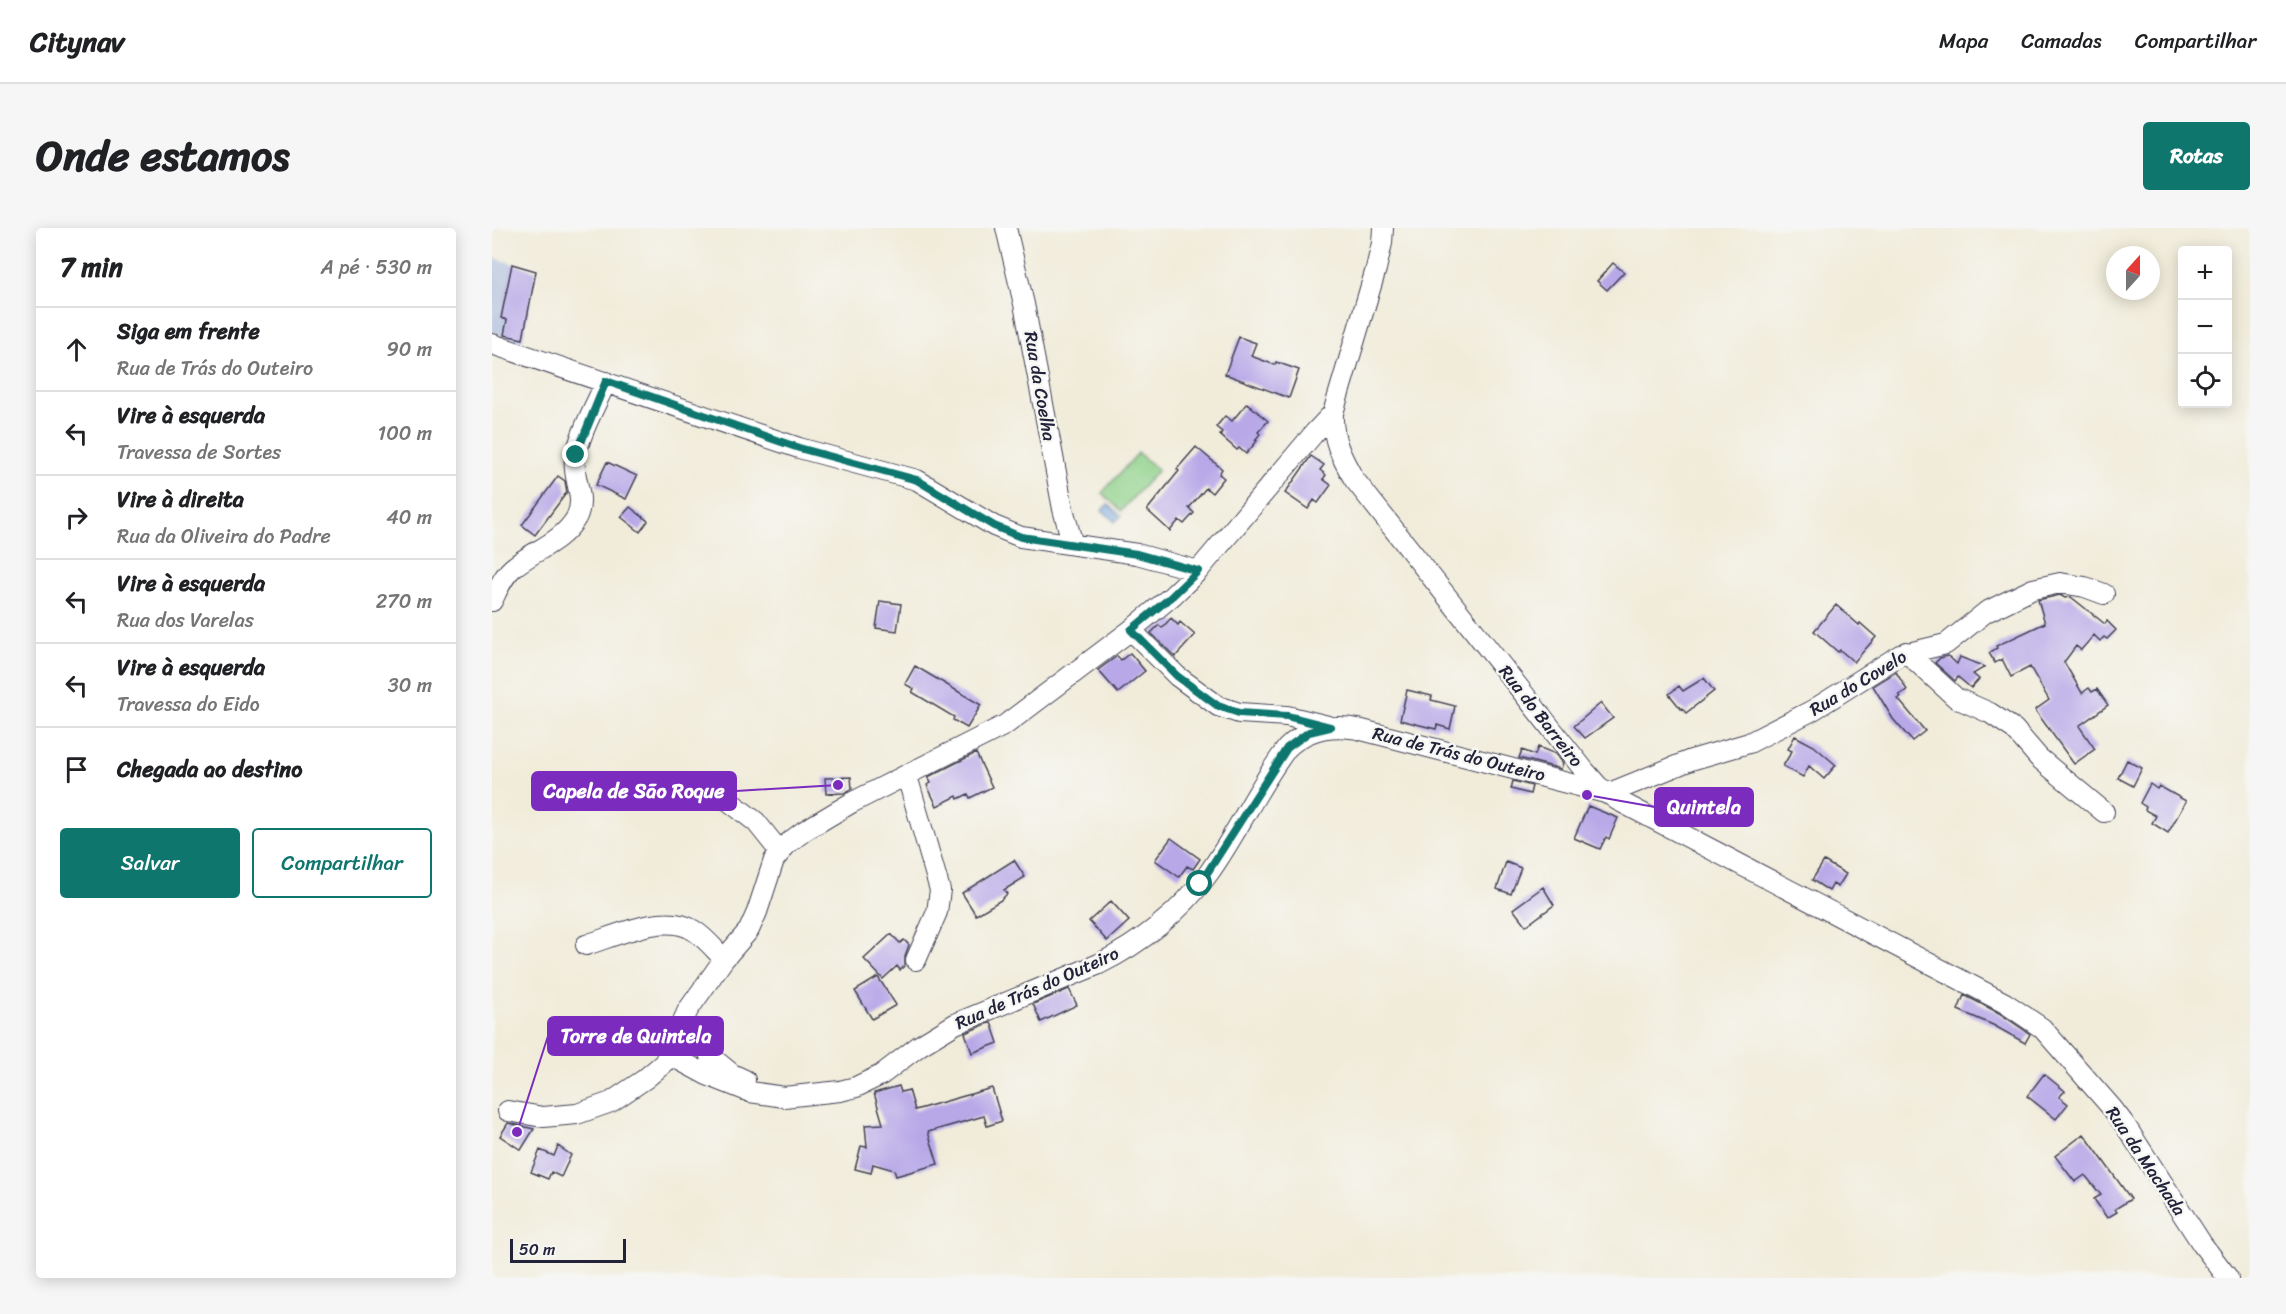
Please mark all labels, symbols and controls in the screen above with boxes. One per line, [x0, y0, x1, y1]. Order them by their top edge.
text: Citynav [30, 17, 124, 66]
text: Mapa [1939, 22, 1988, 60]
text: Camadas [2021, 22, 2102, 60]
text: Compartilhar [2135, 22, 2256, 60]
text: Onde estamos [36, 119, 290, 193]
button: Rotas [2143, 122, 2250, 190]
text: 7 min [60, 244, 123, 290]
north arrow [2106, 246, 2160, 300]
map controls [2178, 246, 2232, 408]
button: + [2178, 246, 2232, 300]
text: A pé · 530 m [321, 250, 432, 285]
button: − [2178, 300, 2232, 354]
text: Siga em frente [117, 312, 260, 351]
street label: Rua da Coelha [1015, 329, 1065, 443]
text: 90 m [387, 332, 432, 367]
icon: ahead [60, 333, 93, 366]
text: Rua de Trás do Outeiro [117, 351, 313, 386]
button: locate [2178, 354, 2232, 408]
text: Vire à esquerda [117, 396, 265, 435]
text: 100 m [378, 416, 432, 451]
icon: left [60, 417, 93, 450]
text: Travessa de Sortes [117, 435, 281, 470]
route end [562, 441, 588, 467]
text: Vire à direita [117, 480, 244, 519]
text: 40 m [386, 500, 432, 535]
icon: right [60, 501, 93, 534]
text: Rua da Oliveira do Padre [117, 519, 331, 554]
text: Vire à esquerda [117, 564, 265, 603]
text: 270 m [376, 584, 432, 619]
icon: left [60, 585, 93, 618]
text: Rua dos Varelas [117, 603, 254, 638]
street label: Rua do Covelo [1803, 641, 1913, 725]
text: Vire à esquerda [117, 648, 265, 687]
street label: Rua do Barreiro [1490, 658, 1592, 774]
text: 30 m [388, 668, 432, 703]
icon: left [60, 669, 93, 702]
text: Travessa do Eido [117, 687, 260, 722]
street label: Rua de Trás do Outeiro [1369, 717, 1549, 791]
text: Chegada ao destino [117, 750, 302, 789]
icon: arrive [60, 753, 93, 786]
callout: Capela de São Roque [532, 772, 736, 810]
text: Capela de São Roque [542, 774, 725, 809]
callout: Quintela [1655, 788, 1753, 826]
text: Quintela [1667, 790, 1741, 825]
button: Salvar [60, 828, 240, 898]
button: Compartilhar [252, 828, 432, 898]
route start [1186, 870, 1212, 896]
street label: Rua de Trás do Outeiro [950, 937, 1124, 1039]
callout: Torre de Quintela [548, 1017, 723, 1055]
text: Torre de Quintela [561, 1019, 711, 1054]
street label: Rua da Machada [2097, 1099, 2195, 1223]
text: 50 m [519, 1235, 555, 1264]
scale bar [510, 1236, 626, 1264]

